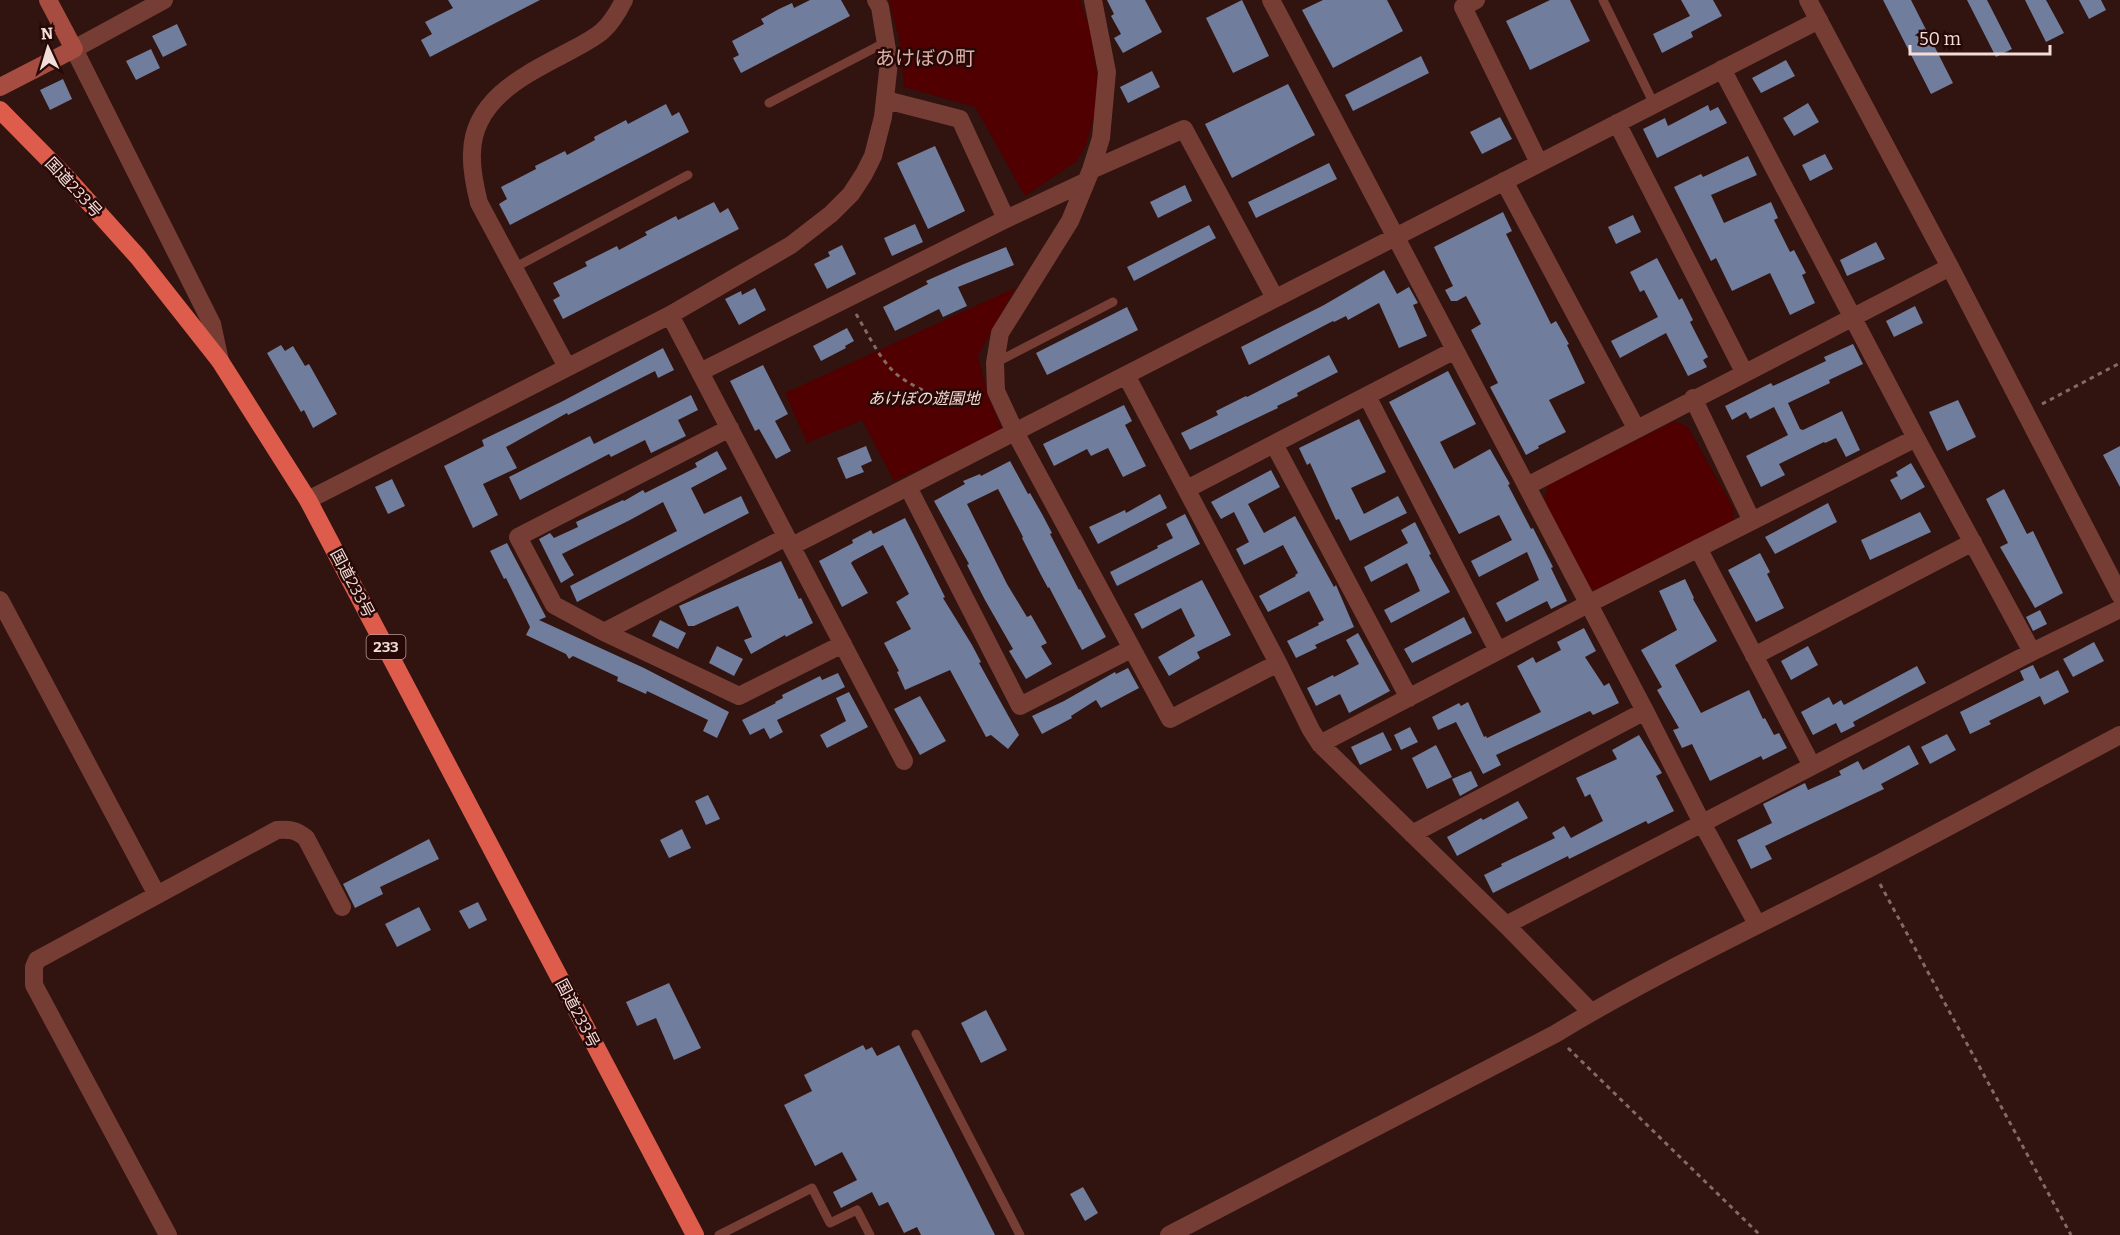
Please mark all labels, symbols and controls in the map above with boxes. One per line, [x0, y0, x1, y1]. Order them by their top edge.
north arrow [18, 18, 78, 78]
scale bar [1910, 18, 2050, 56]
text: N [40, 24, 54, 43]
text: 50 m [1919, 28, 1961, 50]
district label: あけぼの町 [875, 46, 975, 70]
street label: 国道233号 [41, 154, 106, 221]
park label: あけぼの遊園地 [868, 389, 982, 408]
street label: 国道233号 [327, 546, 378, 621]
road number: 233 [366, 635, 406, 659]
street label: 国道233号 [552, 976, 603, 1051]

